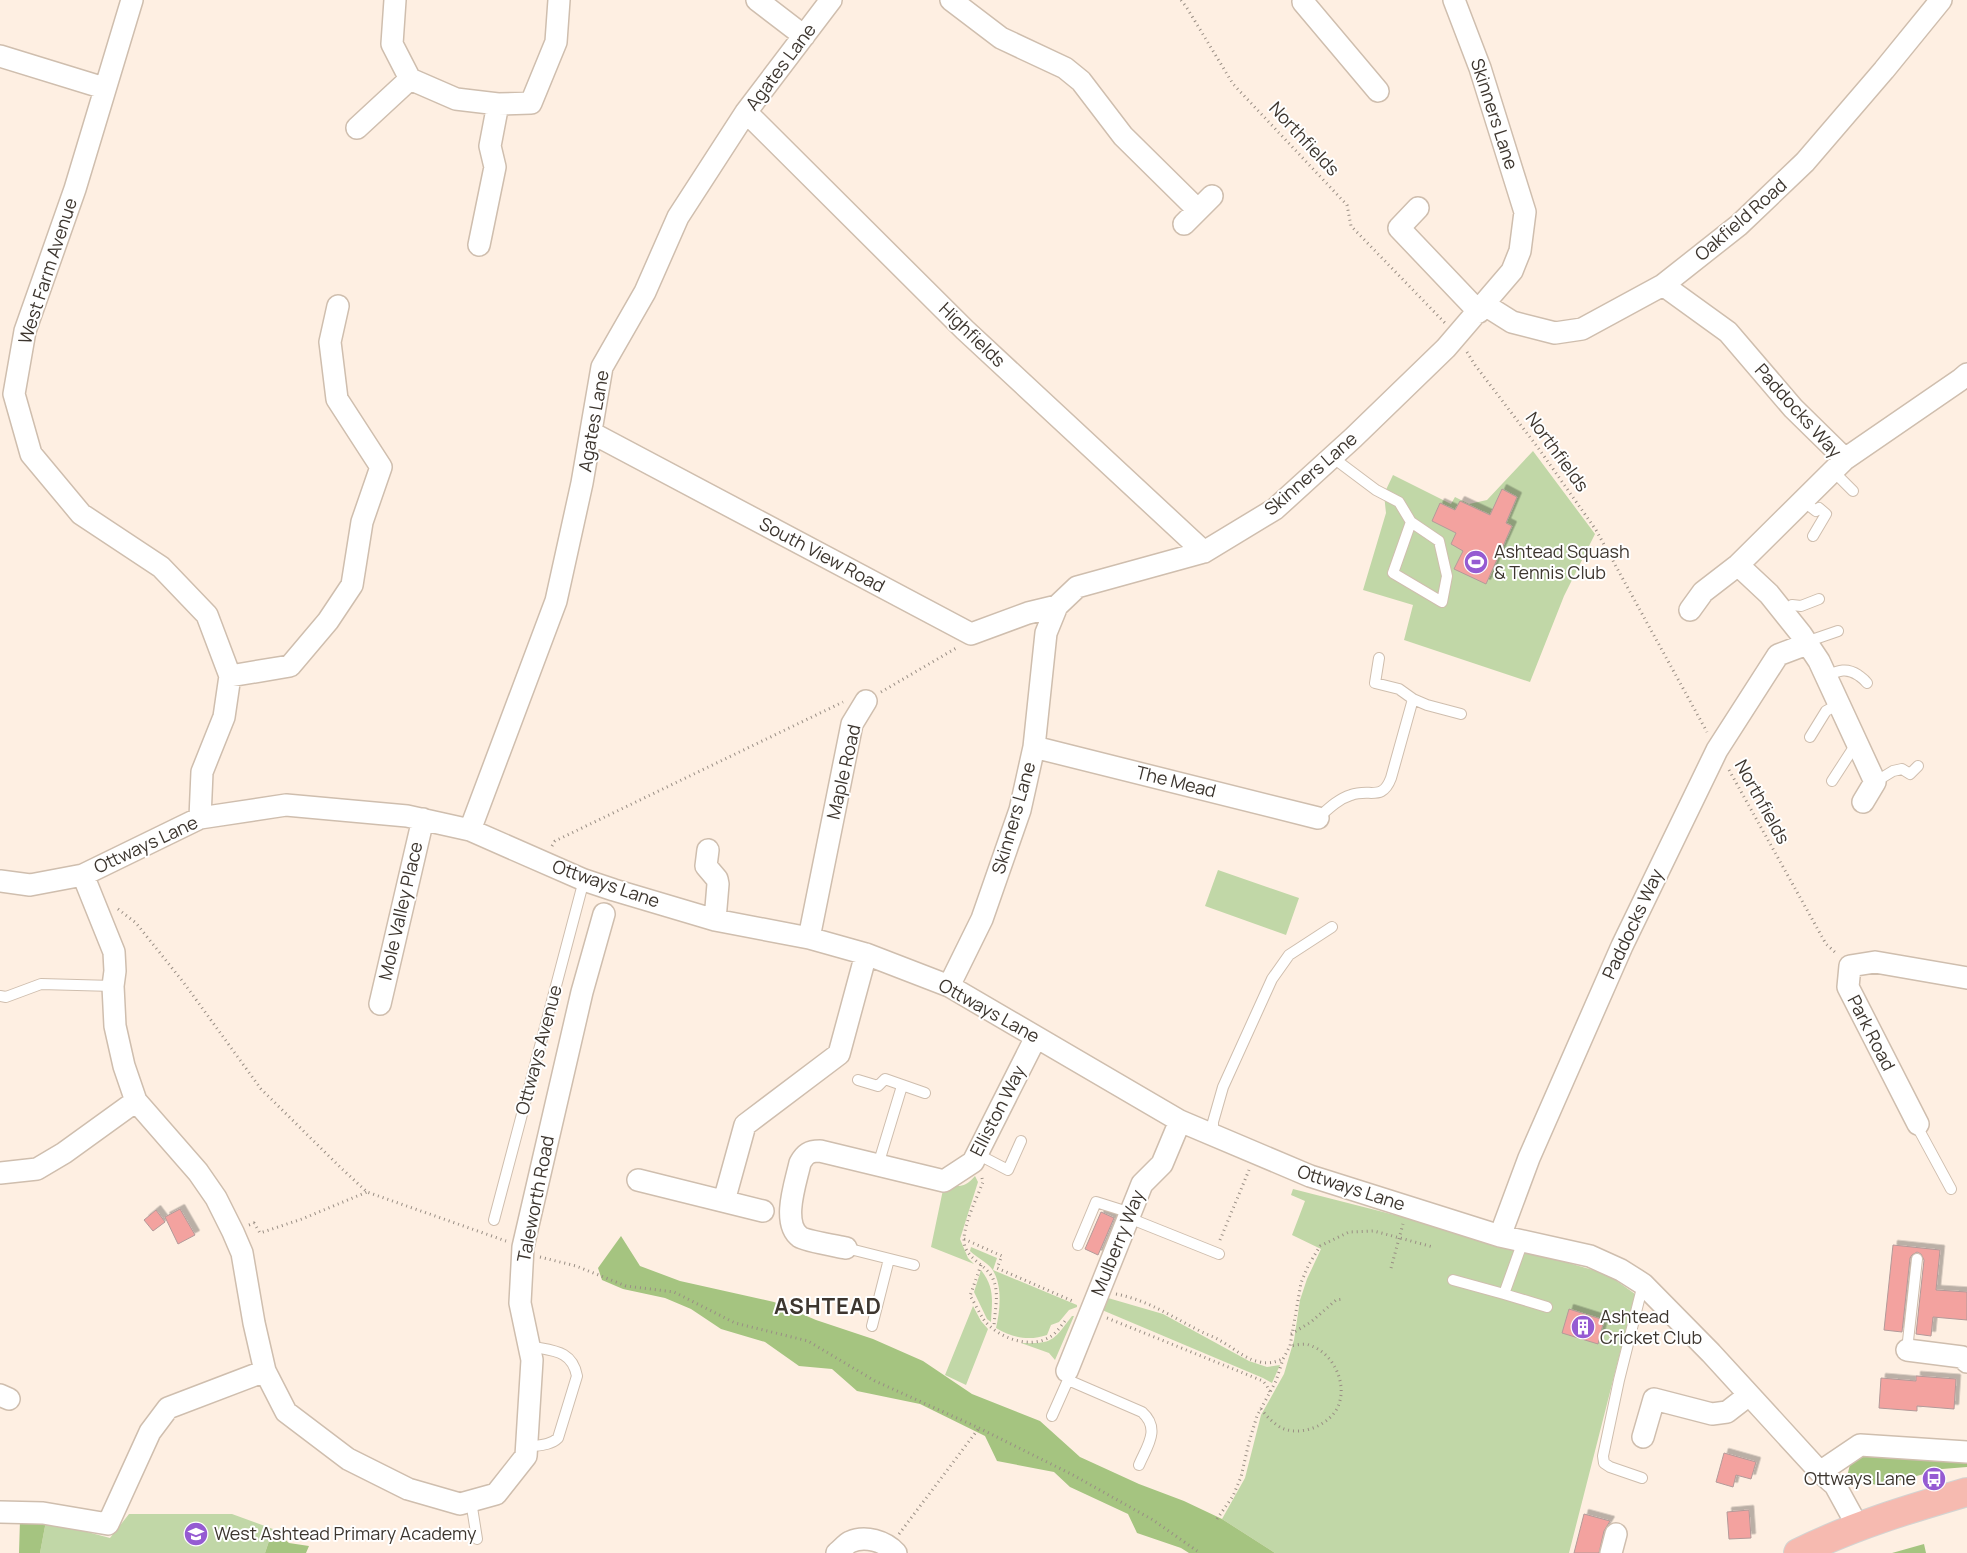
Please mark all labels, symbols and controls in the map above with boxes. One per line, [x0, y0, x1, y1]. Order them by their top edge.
street label: Agates Lane [740, 18, 821, 115]
street label: Skinners Lane [1466, 55, 1524, 172]
street label: Northfields [1264, 96, 1345, 181]
street label: Oakfield Road [1689, 173, 1791, 266]
street label: West Farm Avenue [12, 195, 82, 347]
street label: Highfields [934, 297, 1011, 372]
street label: Paddocks Way [1750, 358, 1848, 463]
street label: Agates Lane [572, 368, 614, 474]
street label: Northfields [1521, 407, 1595, 496]
street label: Skinners Lane [1259, 426, 1362, 520]
street label: South View Road [756, 511, 889, 597]
place label: Ashtead Squash & Tennis Club [1494, 539, 1630, 584]
sports icon: Ashtead Squash & Tennis Club [1463, 549, 1489, 575]
street label: Maple Road [820, 722, 866, 822]
street label: Northfields [1730, 755, 1796, 848]
street label: Skinners Lane [986, 759, 1041, 877]
street label: The Mead [1134, 760, 1219, 803]
street label: Ottways Lane [90, 810, 201, 879]
street label: Mole Valley Place [372, 839, 428, 982]
street label: Ottways Lane [549, 853, 663, 913]
street label: Paddocks Way [1596, 864, 1668, 983]
street label: Ottways Lane [935, 972, 1044, 1048]
street label: Ottways Avenue [509, 982, 567, 1117]
street label: Park Road [1843, 991, 1901, 1075]
street label: Elliston Way [964, 1061, 1031, 1160]
street label: Taleworth Road [511, 1133, 559, 1264]
street label: Ottways Lane [1294, 1158, 1408, 1216]
street label: Mulberry Way [1085, 1186, 1149, 1299]
district label: ASHTEAD [774, 1291, 882, 1321]
place label: Ashtead Cricket Club [1600, 1304, 1702, 1349]
building icon: Ashtead Cricket Club [1570, 1314, 1596, 1340]
place label: Ottways Lane [1804, 1466, 1916, 1490]
bus stop icon: Ottways Lane [1921, 1466, 1947, 1492]
school or university icon: West Ashtead Primary Academy [183, 1521, 209, 1547]
place label: West Ashtead Primary Academy [214, 1521, 477, 1545]

